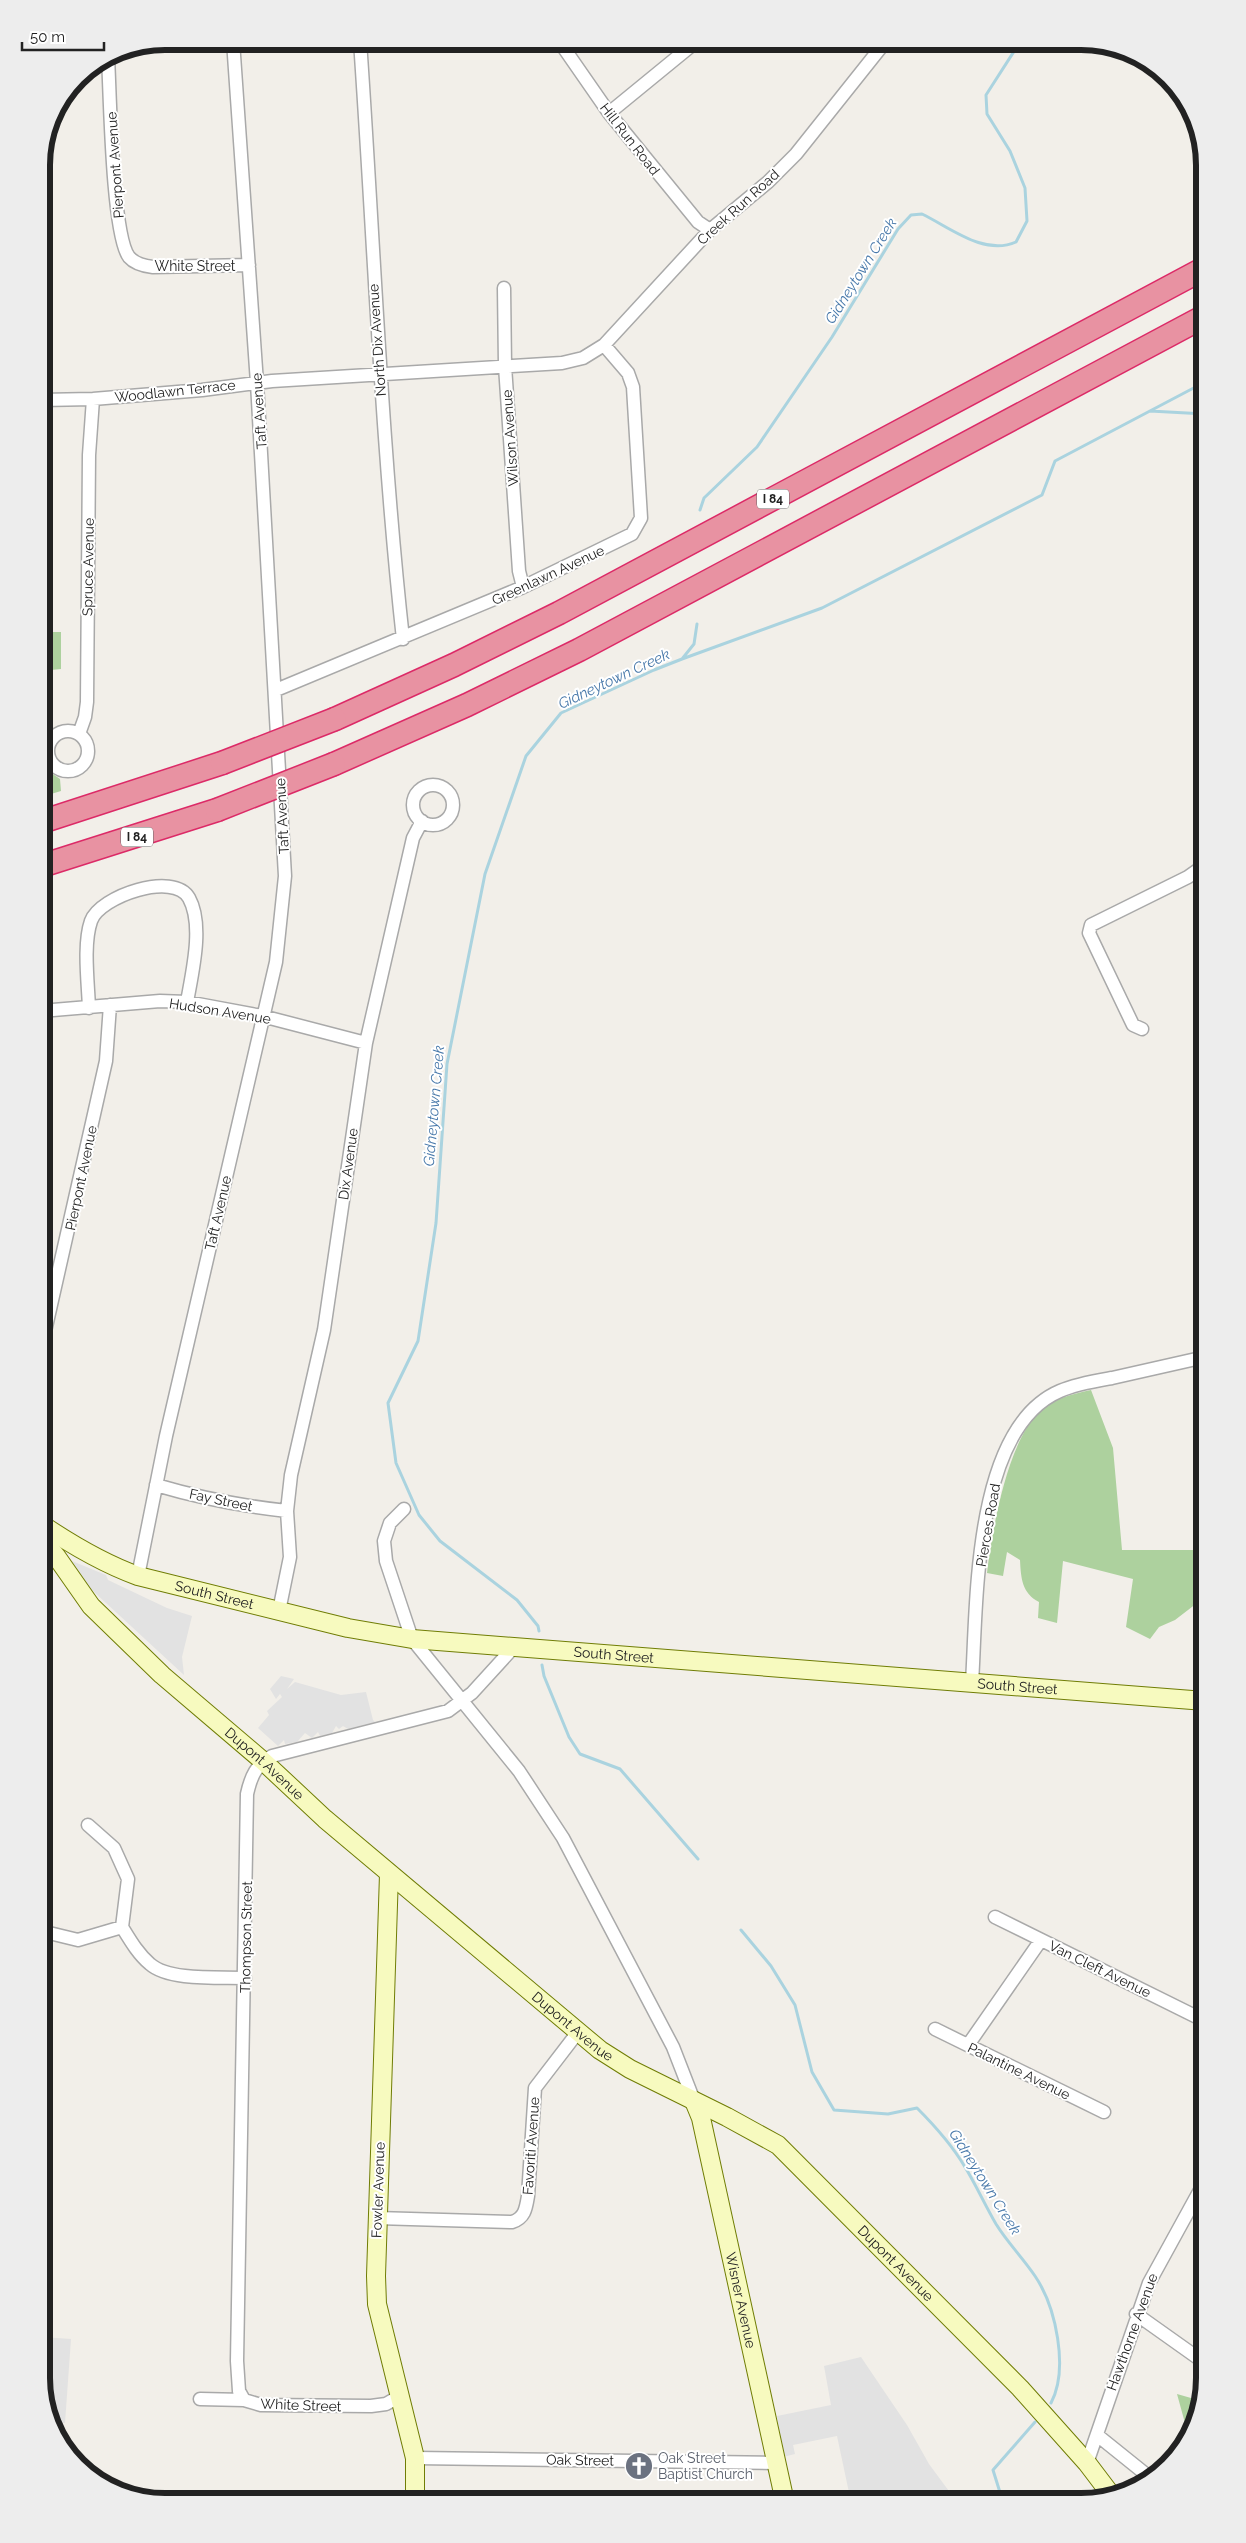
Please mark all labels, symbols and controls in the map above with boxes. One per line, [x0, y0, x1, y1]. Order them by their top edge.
scale bar [22, 20, 105, 52]
text: 50 m [30, 28, 65, 46]
street label: Hill Run Road [597, 100, 663, 178]
street label: Pierpont Avenue [103, 111, 127, 219]
street label: Creek Run Road [694, 166, 782, 248]
water label: Gidneytown Creek [821, 215, 901, 327]
street label: White Street [154, 258, 236, 274]
street label: North Dix Avenue [365, 283, 389, 397]
street label: Taft Avenue [248, 372, 270, 450]
street label: Woodlawn Terrace [114, 377, 236, 405]
street label: Wilson Avenue [499, 389, 521, 487]
road number: I 84 [757, 489, 789, 508]
street label: Spruce Avenue [79, 518, 97, 616]
street label: Greenlawn Avenue [489, 542, 607, 608]
water label: Gidneytown Creek [555, 645, 673, 713]
street label: Taft Avenue [272, 778, 292, 854]
road number: I 84 [121, 828, 153, 846]
street label: Hudson Avenue [168, 995, 272, 1027]
water label: Gidneytown Creek [420, 1045, 448, 1167]
street label: Pierpont Avenue [62, 1124, 100, 1232]
street label: Dix Avenue [335, 1127, 361, 1201]
street label: Taft Avenue [202, 1174, 234, 1252]
street label: Pierces Road [973, 1482, 1003, 1568]
street label: Fay Street [188, 1485, 254, 1515]
street label: South Street [173, 1577, 256, 1612]
street label: South Street [573, 1644, 655, 1666]
street label: South Street [977, 1675, 1059, 1697]
street label: Dupont Avenue [222, 1724, 307, 1803]
street label: Thompson Street [237, 1880, 255, 1993]
street label: Van Cleft Avenue [1046, 1937, 1154, 2001]
street label: Dupont Avenue [529, 1988, 616, 2064]
street label: Palantine Avenue [965, 2039, 1073, 2103]
street label: Favoriti Avenue [520, 2096, 542, 2196]
water label: Gidneytown Creek [945, 2126, 1025, 2238]
street label: Fowler Avenue [368, 2142, 388, 2238]
street label: Dupont Avenue [855, 2222, 937, 2304]
street label: Wisner Avenue [723, 2251, 759, 2350]
street label: Hawthorne Avenue [1103, 2271, 1161, 2393]
street label: White Street [260, 2396, 342, 2414]
place label: Oak Street Baptist Church [658, 2450, 753, 2482]
street label: Oak Street [546, 2451, 614, 2469]
church icon: Oak Street Baptist Church [624, 2451, 654, 2481]

